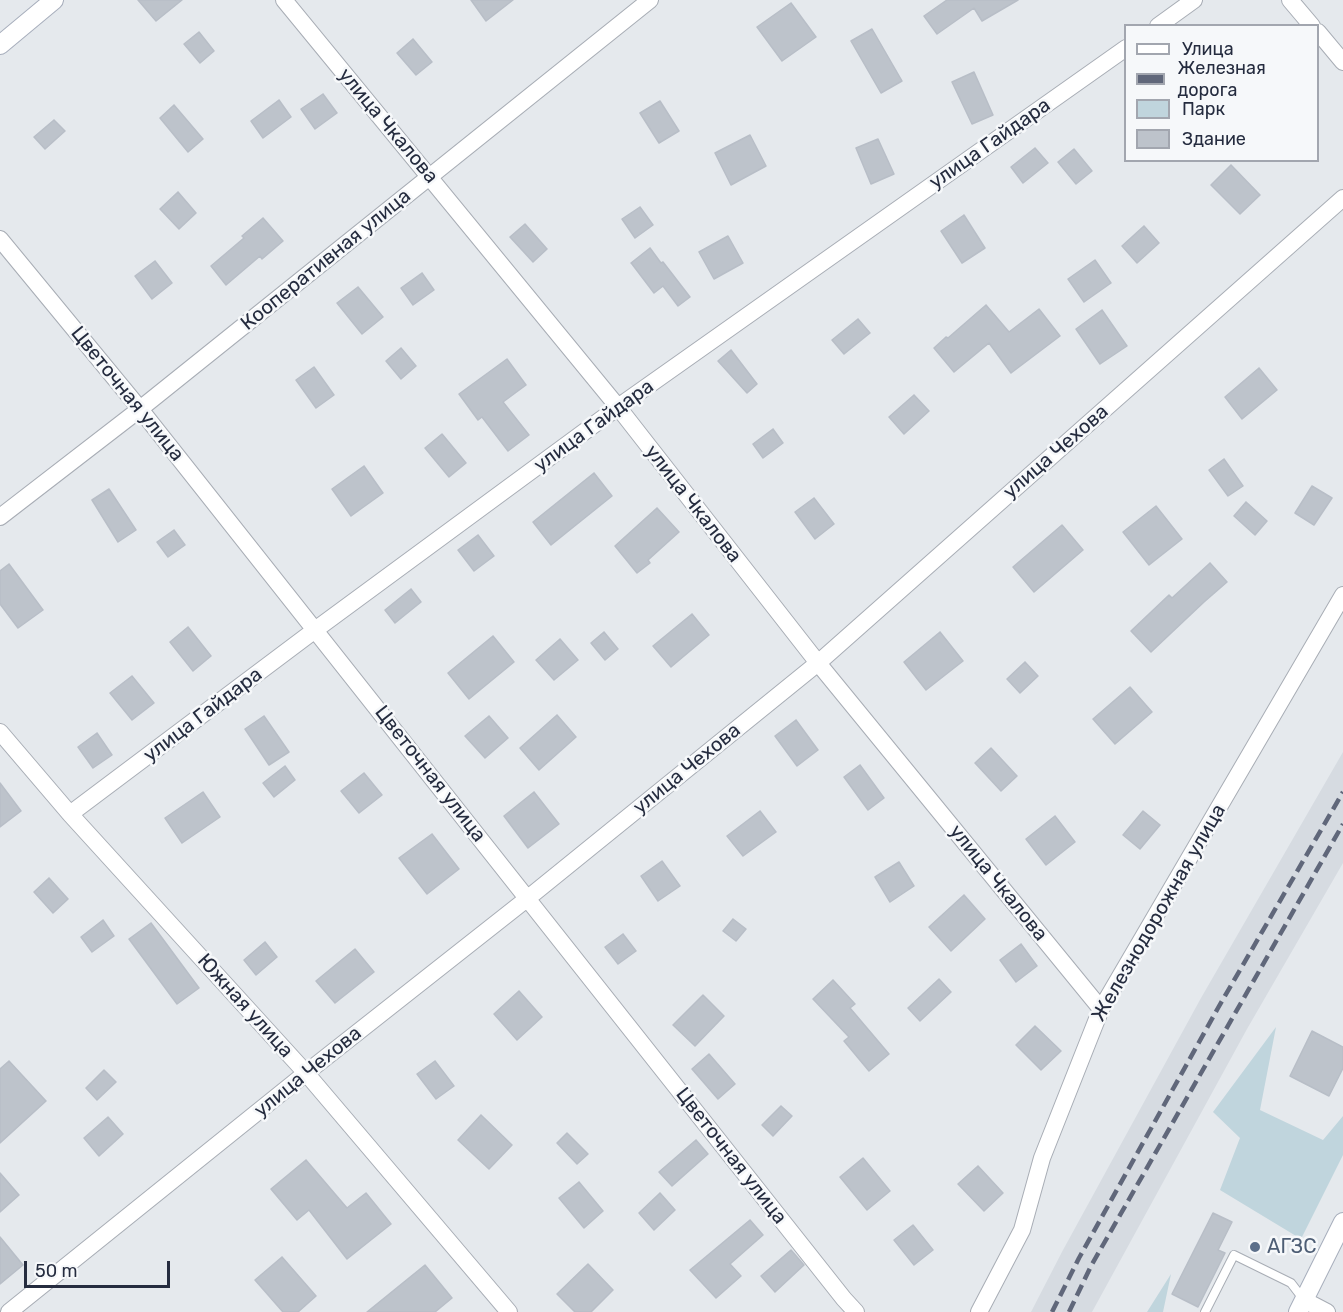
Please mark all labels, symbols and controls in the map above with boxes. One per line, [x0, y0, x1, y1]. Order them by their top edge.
legend [1124, 24, 1319, 162]
text: Улица [1182, 38, 1234, 60]
text: Железная дорога [1177, 57, 1266, 101]
street label: улица Чкалова [333, 64, 443, 188]
street label: улица Гайдара [925, 93, 1055, 195]
text: Парк [1182, 98, 1225, 120]
text: Здание [1182, 128, 1246, 150]
street label: Кооперативная улица [236, 184, 416, 336]
street label: Цветочная улица [65, 322, 189, 466]
street label: улица Гайдара [529, 375, 659, 477]
street label: улица Чехова [999, 400, 1113, 504]
street label: улица Чкалова [640, 440, 746, 568]
street label: улица Гайдара [139, 663, 267, 767]
street label: Цветочная улица [369, 701, 491, 847]
street label: улица Чехова [628, 718, 746, 820]
street label: Железнодорожная улица [1087, 800, 1231, 1026]
street label: улица Чкалова [944, 820, 1052, 946]
street label: Южная улица [192, 949, 298, 1063]
street label: улица Чехова [249, 1021, 367, 1123]
street label: Цветочная улица [670, 1083, 792, 1229]
place label: АГЗС [1267, 1235, 1317, 1259]
marker: АГЗС [1248, 1240, 1262, 1254]
scale bar [27, 1249, 172, 1287]
text: 50 m [35, 1260, 78, 1282]

